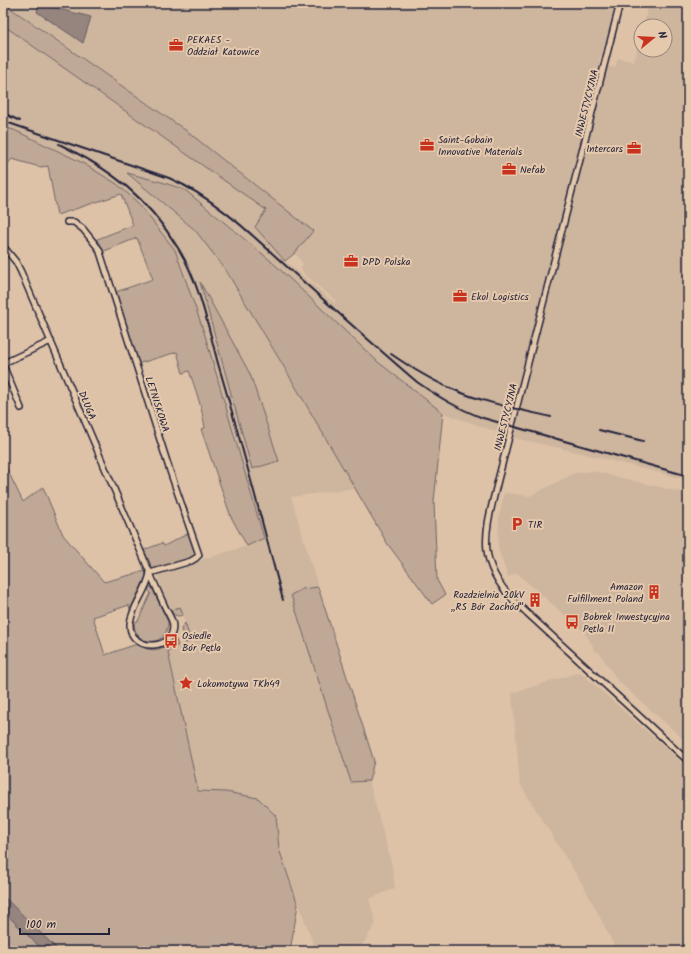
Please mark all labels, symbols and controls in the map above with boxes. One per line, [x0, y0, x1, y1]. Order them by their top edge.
north arrow [633, 18, 673, 58]
text: N [652, 29, 671, 41]
place label: PEKAES - Oddział Katowice [187, 32, 260, 60]
office icon: PEKAES - Oddział Katowice [168, 37, 184, 53]
street label: INWESTYCYJNA [571, 68, 603, 139]
place label: Saint-Gobain Innovative Materials [438, 132, 523, 160]
office icon: Saint-Gobain Innovative Materials [419, 137, 435, 153]
office icon: Intercars [626, 140, 642, 156]
place label: Intercars [586, 141, 624, 157]
office icon: Nefab [501, 161, 517, 177]
place label: Nefab [520, 162, 546, 178]
office icon: DPD Polska [343, 253, 359, 269]
place label: DPD Polska [362, 254, 411, 270]
office icon: Ekol Logistics [452, 288, 468, 304]
place label: Ekol Logistics [471, 289, 530, 305]
street label: LETNISKOWA [141, 374, 174, 434]
street label: INWESTYCYJNA [490, 382, 522, 453]
street label: DŁUGA [74, 389, 100, 422]
parking icon: TIR [509, 516, 525, 532]
place label: TIR [528, 517, 542, 533]
place label: Amazon Fulfillment Poland [567, 579, 644, 607]
building icon: Amazon Fulfillment Poland [646, 584, 662, 600]
place label: Rozdzielnia 20kV „RS Bór Zachód” [451, 587, 525, 615]
building icon: Rozdzielnia 20kV „RS Bór Zachód” [527, 592, 543, 608]
place label: Bobrek Inwestycyjna Pętla II [583, 609, 670, 637]
bus stop icon: Bobrek Inwestycyjna Pętla II [564, 614, 580, 630]
place label: Osiedle Bór Pętla [182, 628, 221, 656]
bus stop icon: Osiedle Bór Pętla [163, 633, 179, 649]
place icon: Lokomotywa TKh49 [178, 675, 194, 691]
place label: Lokomotywa TKh49 [197, 676, 280, 692]
scale bar [20, 910, 109, 936]
text: 100 m [26, 915, 57, 934]

